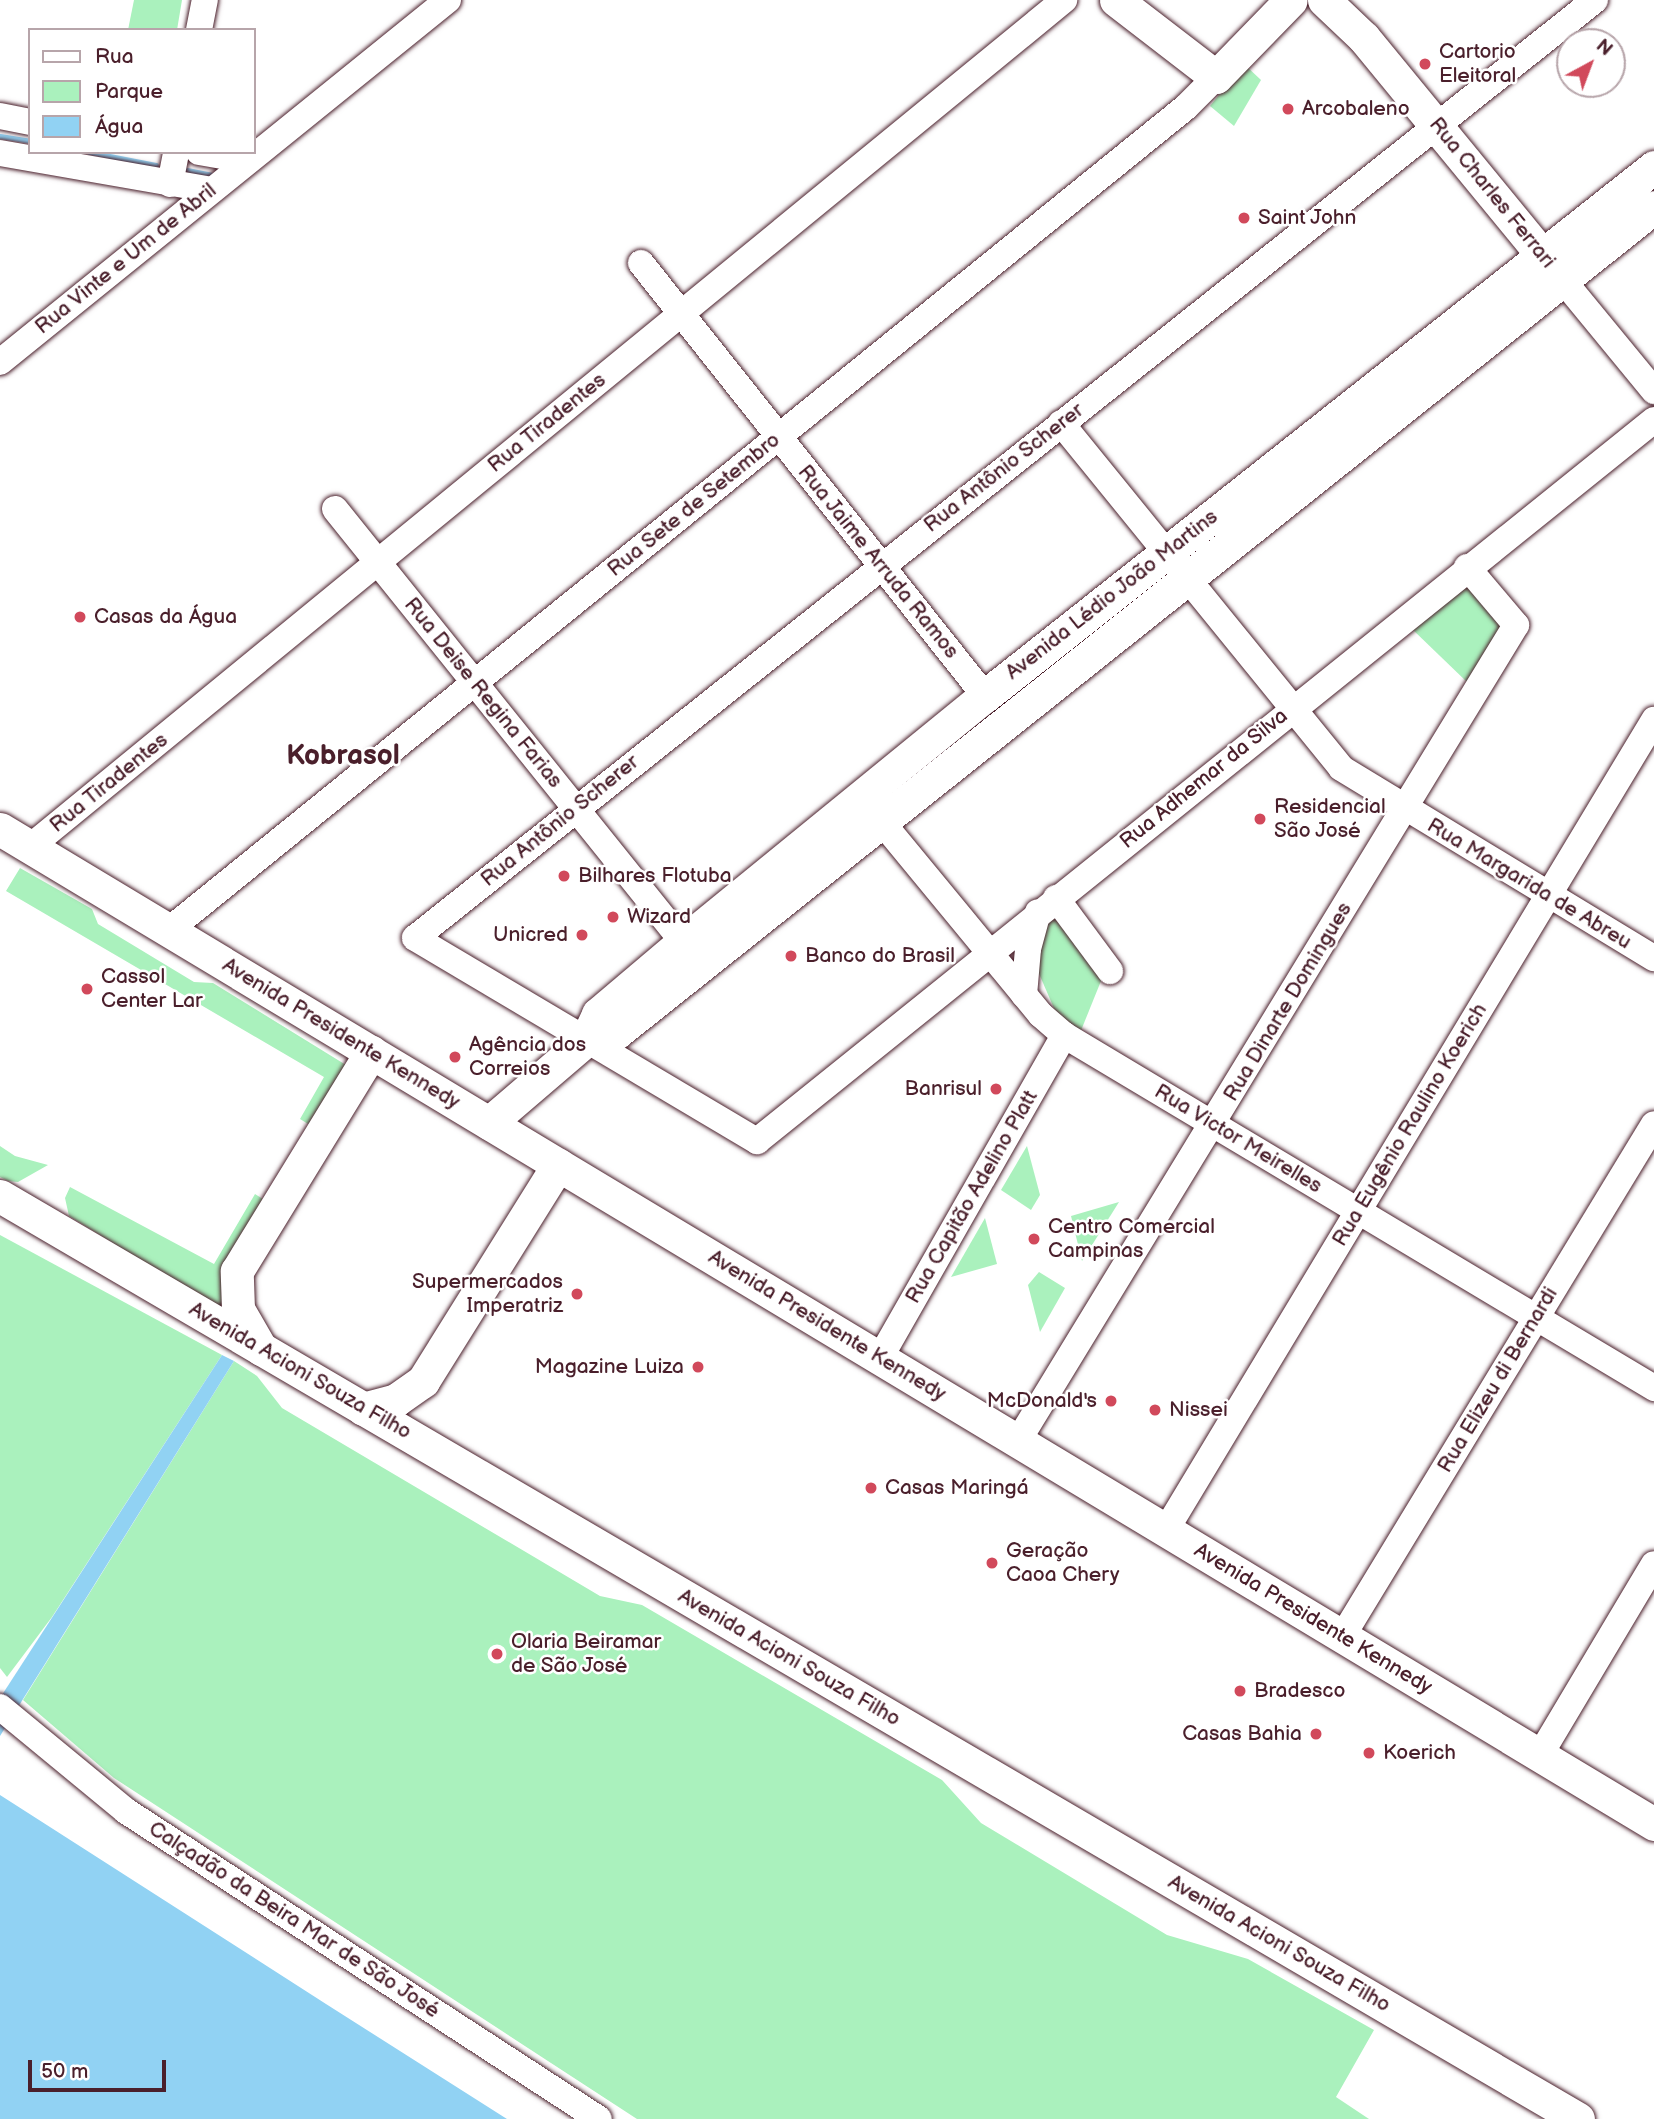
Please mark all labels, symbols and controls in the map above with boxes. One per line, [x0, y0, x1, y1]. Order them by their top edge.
legend [28, 28, 256, 154]
north arrow [1556, 28, 1626, 98]
text: N [1591, 35, 1617, 62]
place label: Cartorio Eleitoral [1439, 39, 1516, 89]
text: Rua [95, 44, 134, 69]
marker: Cartorio Eleitoral [1417, 56, 1433, 72]
text: Parque [95, 79, 163, 104]
place label: Arcobaleno [1302, 96, 1410, 122]
marker: Arcobaleno [1280, 101, 1296, 117]
street label: Rua Charles Ferrari [1423, 113, 1561, 273]
text: Água [95, 114, 143, 139]
street label: Rua Vinte e Um de Abril [30, 178, 222, 340]
place label: Saint John [1258, 205, 1357, 231]
marker: Saint John [1236, 210, 1252, 226]
street label: Rua Tiradentes [483, 368, 611, 478]
street label: Rua Antônio Scherer [919, 398, 1089, 538]
street label: Rua Sete de Setembro [602, 427, 786, 583]
street label: Rua Jaime Arruda Ramos [792, 460, 964, 664]
street label: Avenida Lédio João Martins [1001, 504, 1223, 686]
street label: Rua Deise Regina Farias [398, 593, 568, 793]
place label: Casas da Água [94, 604, 237, 630]
marker: Casas da Água [72, 609, 88, 625]
street label: Rua Adhemar da Silva [1115, 703, 1293, 855]
street label: Rua Tiradentes [45, 728, 173, 838]
district label: Kobrasol [286, 739, 400, 773]
street label: Rua Antônio Scherer [476, 750, 644, 892]
place label: Residencial São José [1274, 794, 1386, 844]
marker: Residencial São José [1252, 811, 1268, 827]
street label: Rua Margarida de Abreu [1422, 813, 1636, 955]
place label: Bilhares Flotuba [578, 863, 732, 889]
marker: Bilhares Flotuba [556, 868, 572, 884]
street label: Rua Dinarte Domingues [1219, 898, 1357, 1106]
place label: Wizard [627, 904, 691, 930]
marker: Wizard [605, 909, 621, 925]
place label: Unicred [493, 922, 568, 948]
marker: Unicred [574, 927, 590, 943]
place label: Banco do Brasil [805, 943, 955, 969]
marker: Banco do Brasil [783, 948, 799, 964]
street label: Avenida Presidente Kennedy [218, 953, 464, 1115]
place label: Cassol Center Lar [101, 964, 203, 1014]
marker: Cassol Center Lar [79, 981, 95, 997]
street label: Rua Eugênio Raulino Koerich [1327, 999, 1493, 1251]
place label: Agência dos Correios [469, 1032, 586, 1082]
marker: Agência dos Correios [447, 1049, 463, 1065]
place label: Banrisul [905, 1076, 982, 1102]
street label: Rua Victor Meirelles [1149, 1079, 1327, 1199]
marker: Banrisul [988, 1081, 1004, 1097]
street label: Rua Capitão Adelino Platt [901, 1086, 1043, 1308]
place label: Centro Comercial Campinas [1048, 1214, 1215, 1264]
marker: Centro Comercial Campinas [1026, 1231, 1042, 1247]
street label: Avenida Presidente Kennedy [704, 1245, 950, 1407]
place label: Supermercados Imperatriz [412, 1269, 563, 1319]
street label: Rua Elizeu di Bernardi [1433, 1283, 1563, 1477]
marker: Supermercados Imperatriz [569, 1286, 585, 1302]
street label: Avenida Acioni Souza Filho [184, 1297, 416, 1445]
place label: Magazine Luiza [535, 1354, 684, 1380]
marker: Magazine Luiza [690, 1359, 706, 1375]
place label: McDonald's [987, 1388, 1097, 1414]
marker: McDonald's [1103, 1393, 1119, 1409]
place label: Nissei [1169, 1397, 1228, 1423]
marker: Nissei [1147, 1402, 1163, 1418]
place label: Casas Maringá [885, 1475, 1029, 1501]
marker: Casas Maringá [863, 1480, 879, 1496]
place label: Geração Caoa Chery [1006, 1538, 1119, 1588]
street label: Avenida Presidente Kennedy [1190, 1538, 1436, 1700]
marker: Geração Caoa Chery [984, 1555, 1000, 1571]
street label: Avenida Acioni Souza Filho [673, 1584, 905, 1732]
place label: Olaria Beiramar de São José [511, 1629, 661, 1679]
marker: Olaria Beiramar de São José [489, 1646, 505, 1662]
place label: Bradesco [1254, 1678, 1345, 1704]
marker: Bradesco [1232, 1683, 1248, 1699]
place label: Casas Bahia [1182, 1721, 1302, 1747]
marker: Casas Bahia [1308, 1726, 1324, 1742]
place label: Koerich [1383, 1740, 1456, 1766]
marker: Koerich [1361, 1745, 1377, 1761]
street label: Calçadão da Beira Mar de São José [143, 1816, 445, 2024]
street label: Avenida Acioni Souza Filho [1163, 1870, 1395, 2018]
scale bar [32, 2046, 170, 2090]
text: 50 m [41, 2059, 88, 2084]

